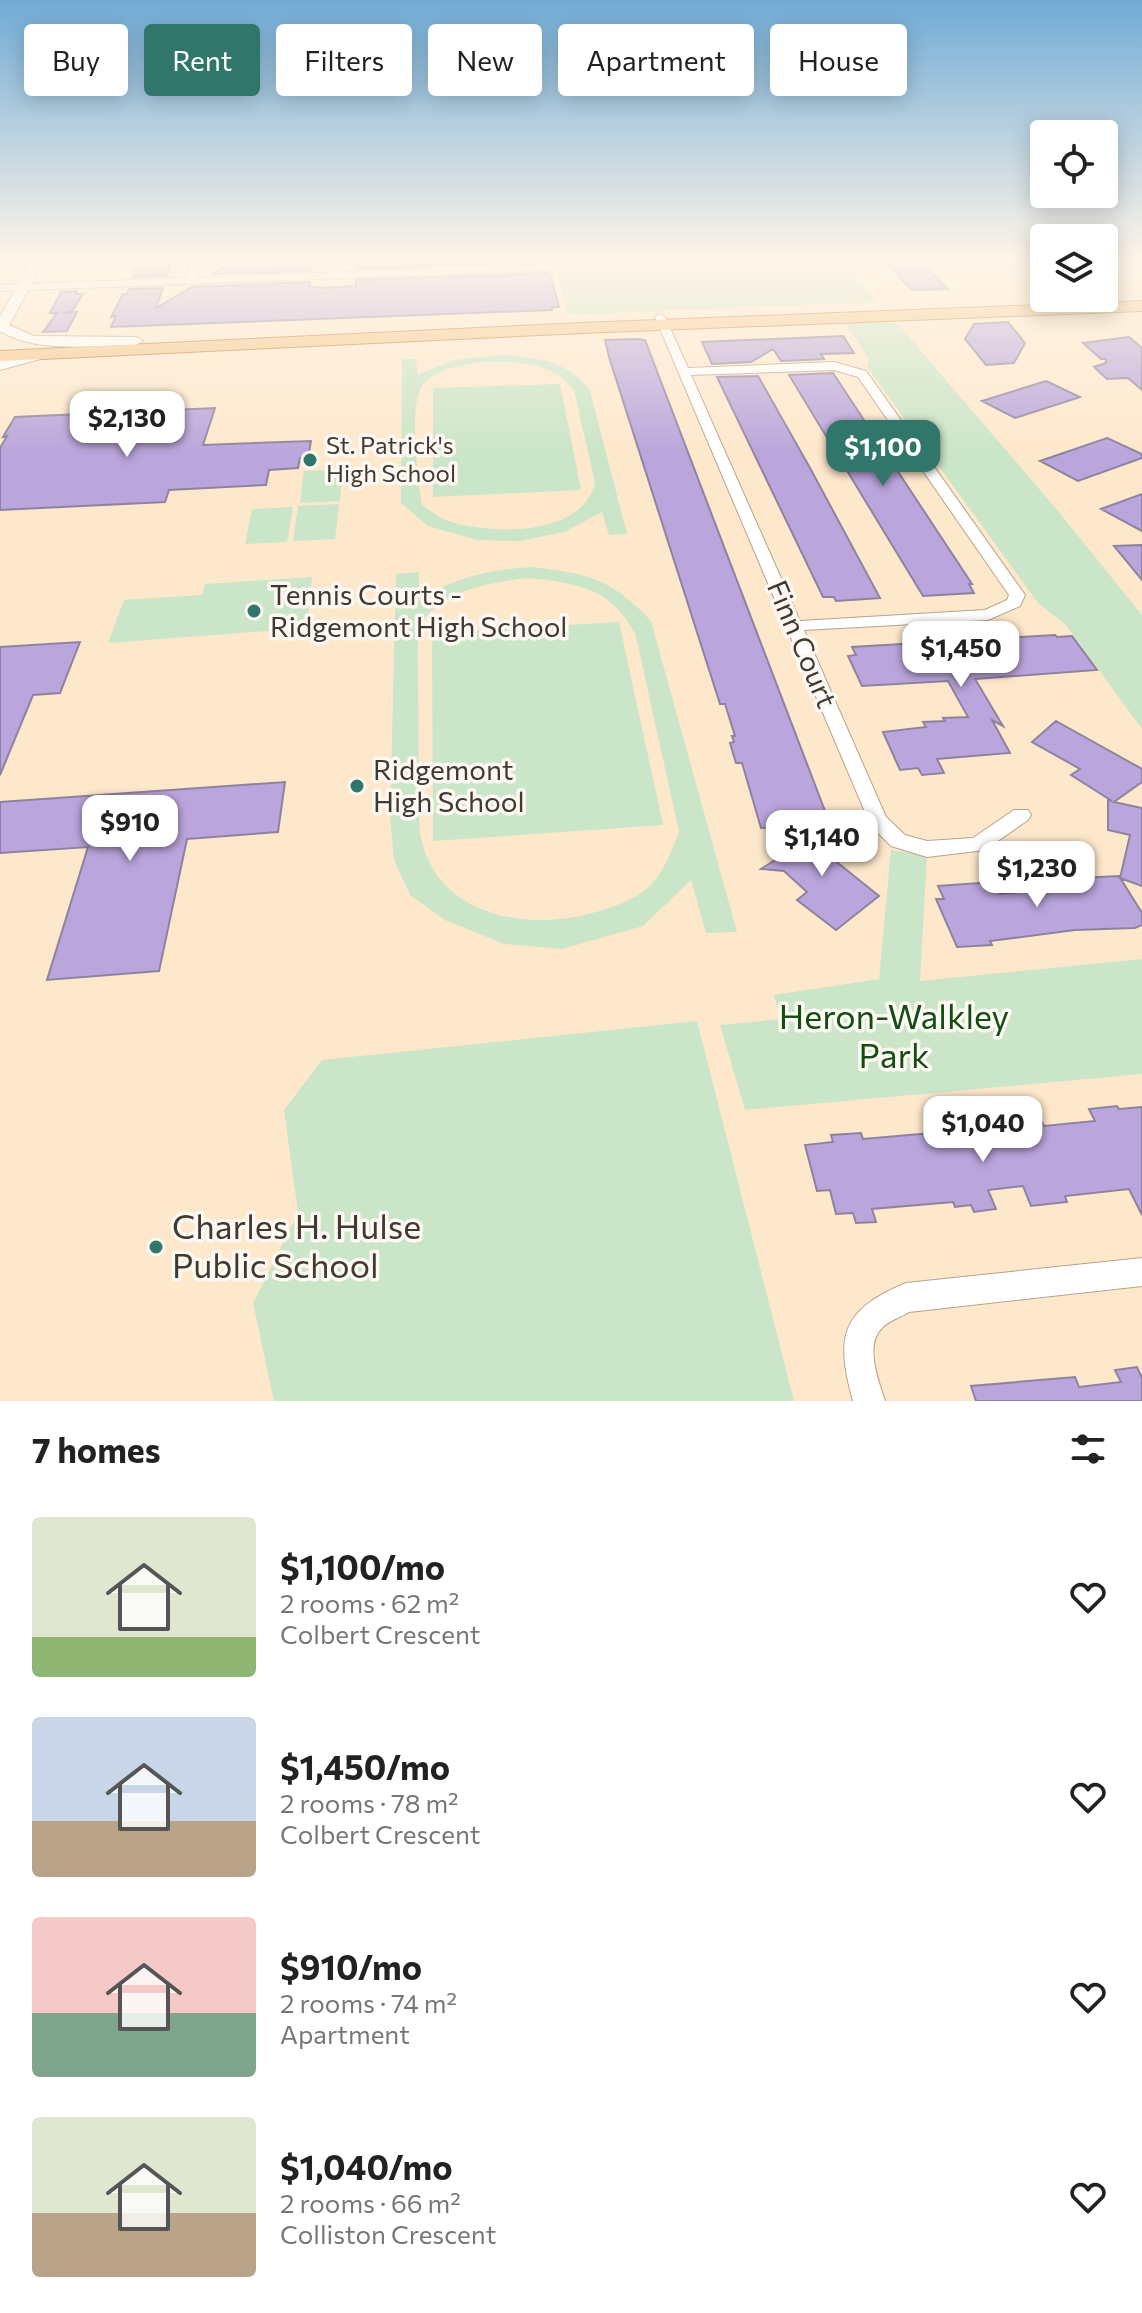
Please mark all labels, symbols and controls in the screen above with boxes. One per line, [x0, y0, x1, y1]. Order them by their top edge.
chip: Buy [24, 24, 128, 96]
chip: Rent [144, 24, 260, 96]
chip: Filters [276, 24, 412, 96]
chip: New [428, 24, 542, 96]
chip: Apartment [558, 24, 754, 96]
chip: House [770, 24, 907, 96]
map controls [1030, 120, 1118, 312]
button: locate [1030, 120, 1118, 208]
button: layers [1030, 224, 1118, 312]
pin: $2,130 [62, 391, 192, 459]
text: $2,130 [88, 401, 166, 432]
pin: $1,100 [818, 420, 948, 488]
place label: St. Patrick's High School [326, 430, 456, 487]
text: $1,100 [844, 430, 922, 461]
marker: St. Patrick's High School [301, 451, 319, 469]
street label: Finn Court [761, 575, 845, 712]
place label: Tennis Courts - Ridgemont High School [270, 577, 568, 643]
marker: Tennis Courts - Ridgemont High School [245, 602, 263, 620]
pin: $1,450 [896, 621, 1026, 689]
text: $1,450 [920, 631, 1002, 662]
place label: Ridgemont High School [373, 752, 525, 818]
marker: Ridgemont High School [348, 777, 366, 795]
pin: $910 [83, 795, 177, 863]
text: $910 [100, 805, 160, 836]
pin: $1,140 [757, 810, 887, 878]
text: $1,140 [784, 820, 860, 851]
pin: $1,230 [972, 841, 1102, 909]
text: $1,230 [997, 851, 1077, 882]
park label: Heron-Walkley Park [779, 994, 1009, 1075]
pin: $1,040 [918, 1096, 1048, 1164]
text: $1,040 [941, 1106, 1025, 1137]
place label: Charles H. Hulse Public School [172, 1204, 421, 1285]
marker: Charles H. Hulse Public School [147, 1238, 165, 1256]
icon: filters [1066, 1427, 1110, 1471]
text: 7 homes [32, 1428, 161, 1470]
text: $1,100/mo [280, 1545, 445, 1587]
icon: home [96, 1549, 192, 1645]
icon: heart [1066, 1575, 1110, 1619]
text: 2 rooms · 62 m² [280, 1587, 459, 1618]
text: Colbert Crescent [280, 1618, 481, 1649]
text: $1,450/mo [280, 1745, 450, 1787]
icon: home [96, 1749, 192, 1845]
icon: heart [1066, 1775, 1110, 1819]
text: 2 rooms · 78 m² [280, 1787, 459, 1818]
text: Colbert Crescent [280, 1818, 481, 1849]
text: $910/mo [280, 1945, 422, 1987]
icon: home [96, 1949, 192, 2045]
icon: heart [1066, 1975, 1110, 2019]
text: 2 rooms · 74 m² [280, 1987, 457, 2018]
text: Apartment [280, 2018, 410, 2049]
text: $1,040/mo [280, 2145, 453, 2187]
icon: home [96, 2149, 192, 2245]
icon: heart [1066, 2175, 1110, 2219]
text: 2 rooms · 66 m² [280, 2187, 461, 2218]
text: Colliston Crescent [280, 2218, 496, 2249]

